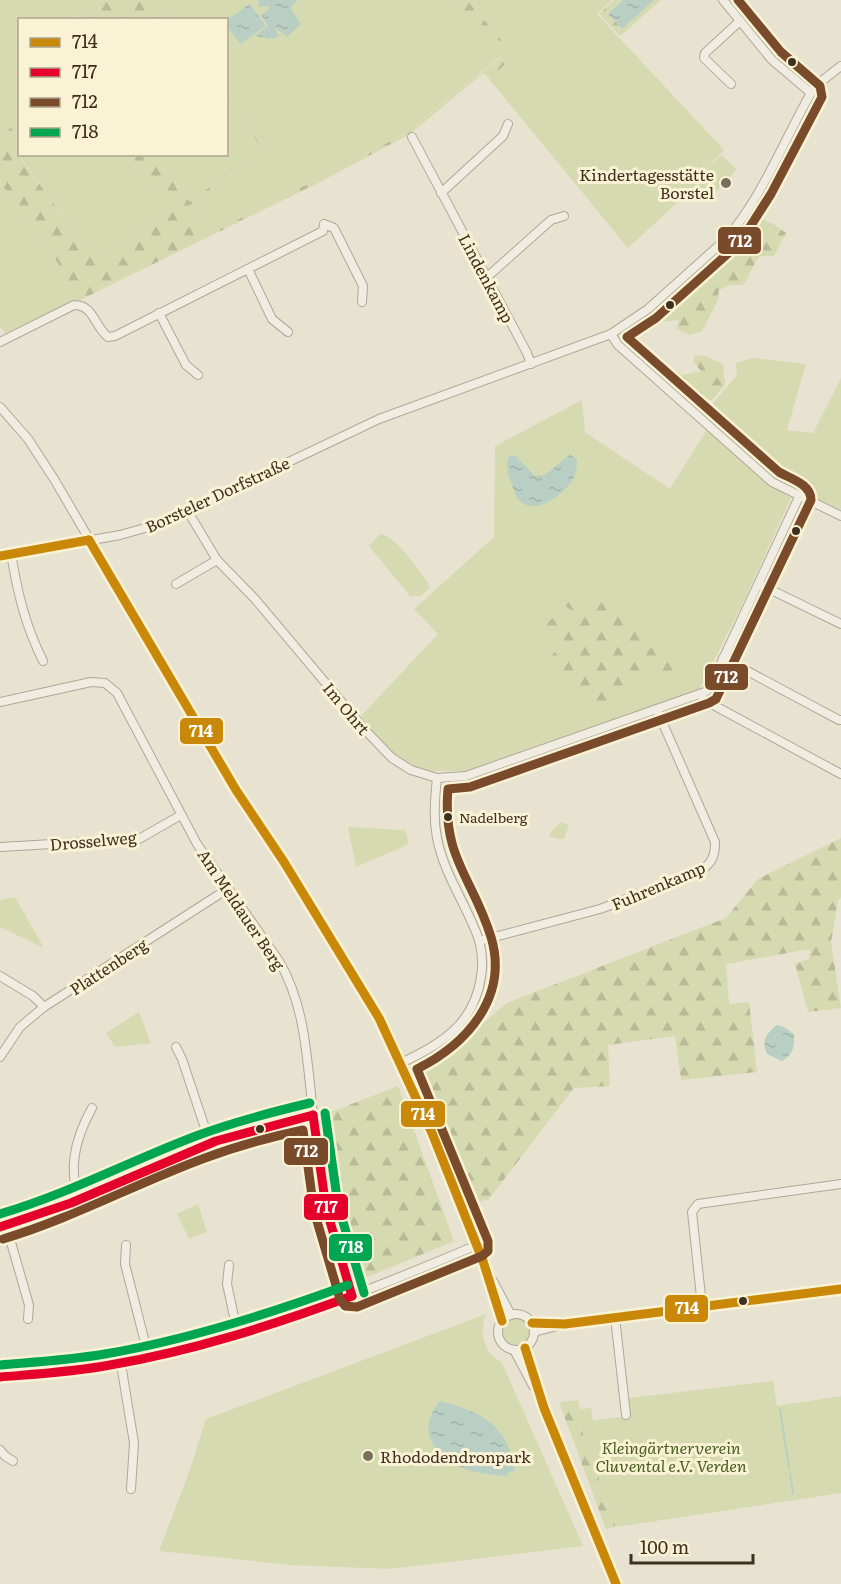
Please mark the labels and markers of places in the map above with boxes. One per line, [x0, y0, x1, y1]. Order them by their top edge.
unlabelled marker [786, 56, 798, 68]
place label: Kindertagesstätte Borstel [579, 162, 714, 204]
marker: Kindertagesstätte Borstel [719, 176, 733, 190]
unlabelled marker [664, 299, 676, 311]
unlabelled marker [790, 525, 802, 537]
place label: Nadelberg [459, 807, 528, 827]
marker: Nadelberg [442, 811, 454, 823]
unlabelled marker [254, 1123, 266, 1135]
unlabelled marker [737, 1295, 749, 1307]
place label: Rhododendronpark [380, 1444, 531, 1468]
marker: Rhododendronpark [361, 1449, 375, 1463]

